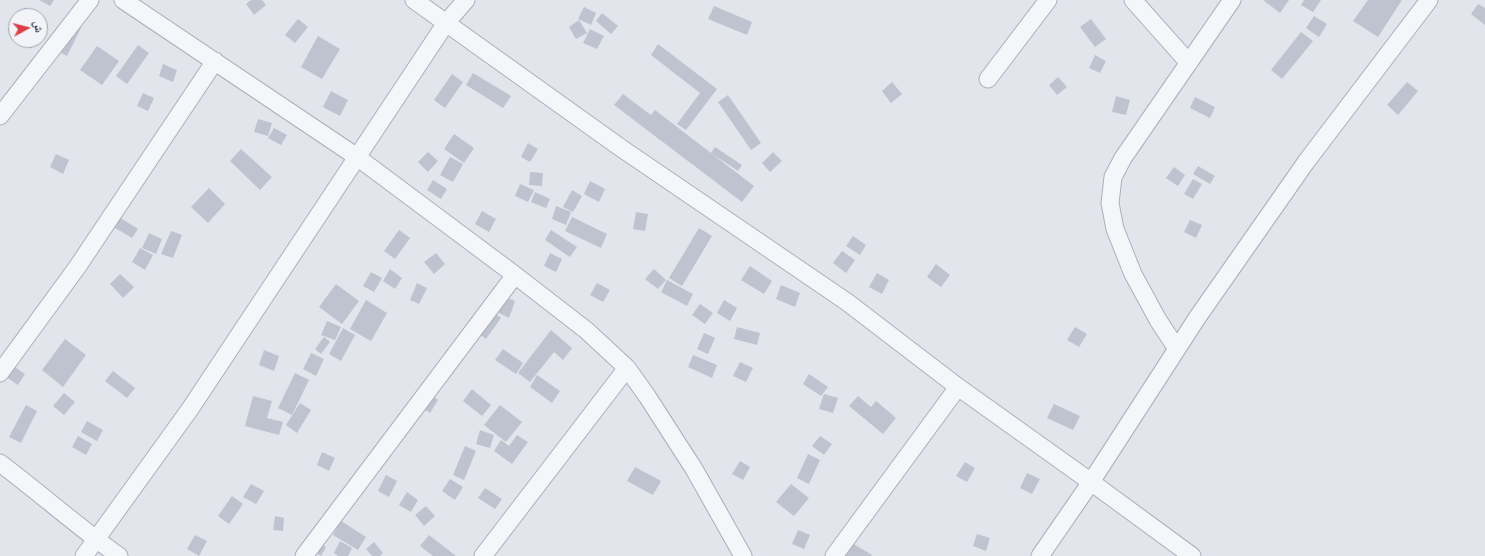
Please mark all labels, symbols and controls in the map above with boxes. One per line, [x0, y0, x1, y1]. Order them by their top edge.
north arrow [8, 8, 48, 48]
text: ش [30, 20, 48, 33]

